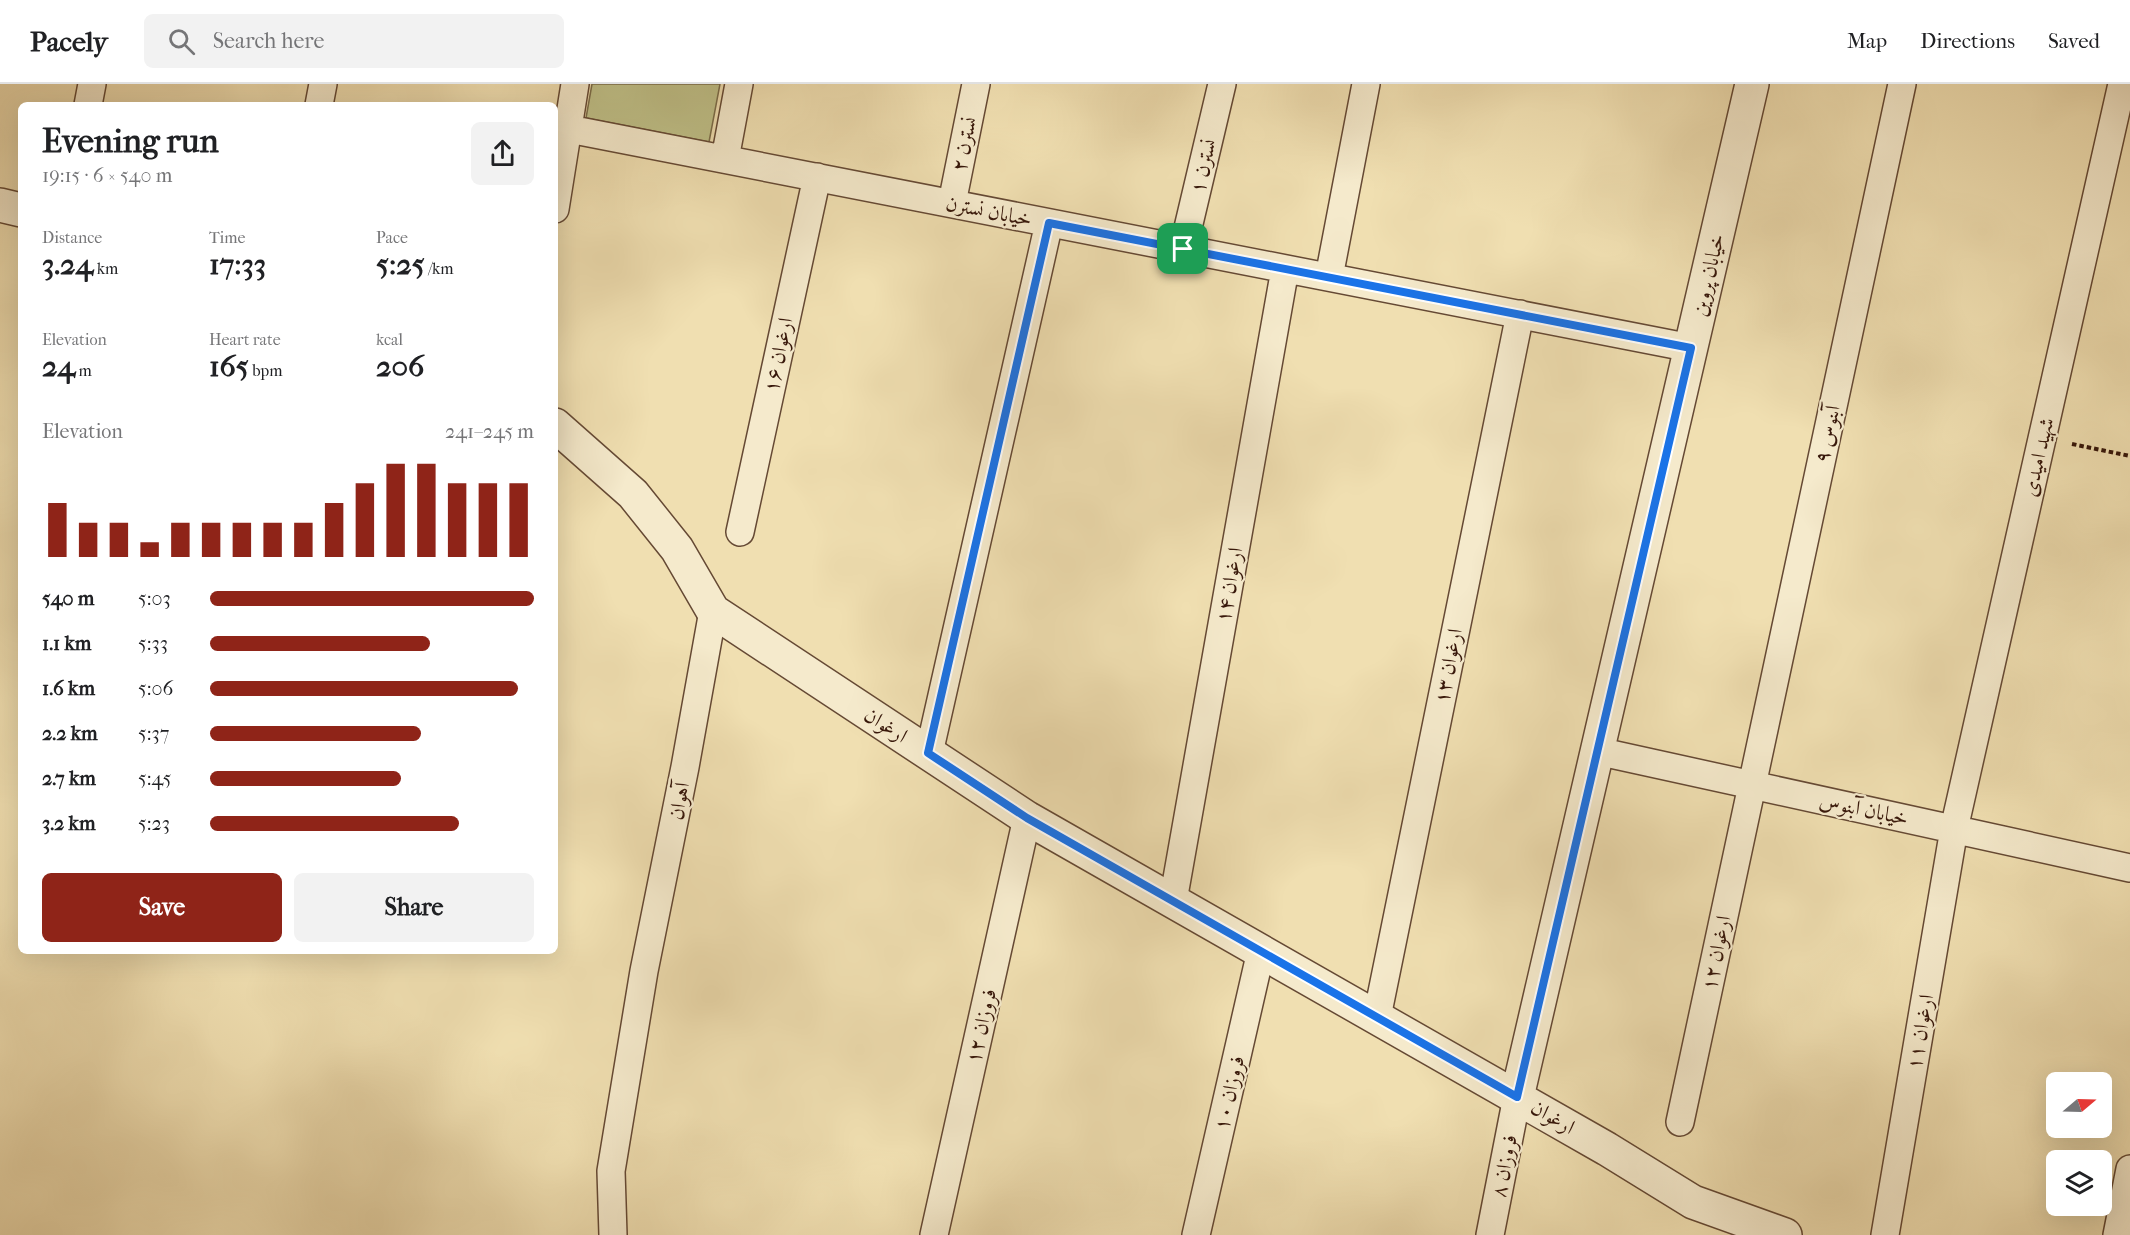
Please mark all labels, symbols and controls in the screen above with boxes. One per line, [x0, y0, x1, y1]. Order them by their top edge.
search box [144, 14, 564, 68]
text: Pacely [30, 25, 108, 58]
icon: search [165, 25, 198, 58]
text: Search here [213, 28, 324, 54]
text: Map [1847, 29, 1887, 53]
text: Directions [1920, 29, 2015, 53]
text: Saved [2048, 29, 2100, 53]
street label: نسترن ۲ [947, 114, 981, 174]
text: Evening run [42, 122, 219, 161]
button: share [471, 122, 534, 185]
street label: نسترن ۱ [1185, 136, 1221, 196]
text: 19:15 · 6 × 540 m [42, 164, 172, 187]
street label: خیابان نسترن [944, 191, 1034, 232]
pin [1157, 223, 1208, 274]
text: Distance [42, 228, 102, 247]
text: Time [209, 228, 245, 247]
text: Pace [376, 228, 408, 247]
street label: خیابان پروین [1687, 231, 1730, 319]
icon: arrive [1166, 232, 1199, 265]
text: 3.24 [42, 247, 93, 282]
text: 17:33 [209, 247, 266, 282]
text: 5:25 [376, 247, 425, 282]
text: km [93, 259, 118, 278]
text: /km [425, 259, 454, 278]
street label: ارغوان ۱۶ [758, 315, 799, 395]
text: Elevation [42, 330, 107, 349]
text: Heart rate [209, 330, 281, 349]
text: kcal [376, 330, 403, 349]
text: 24 [42, 349, 75, 384]
text: 165 [209, 349, 249, 384]
text: 206 [376, 349, 424, 384]
text: m [75, 361, 92, 380]
text: bpm [249, 361, 283, 380]
street label: آبنوس ۹ [1808, 400, 1846, 465]
street label: شهید امیدی [2017, 415, 2061, 499]
text: Elevation [42, 420, 123, 443]
text: 241–245 m [445, 420, 534, 443]
street label: ارغوان ۱۴ [1211, 546, 1248, 625]
text: 540 m [42, 587, 94, 610]
text: 5:03 [138, 587, 171, 610]
street label: ارغوان ۱۳ [1429, 626, 1468, 706]
text: 1.1 km [42, 632, 91, 655]
text: 5:33 [138, 632, 168, 655]
text: 1.6 km [42, 677, 95, 700]
text: 5:06 [138, 677, 173, 700]
street label: ارغوان [859, 702, 912, 749]
text: 2.2 km [42, 722, 98, 745]
text: 5:37 [138, 722, 169, 745]
text: 2.7 km [42, 767, 96, 790]
text: 5:45 [138, 767, 171, 790]
street label: آهوان [663, 778, 696, 822]
street label: خیابان آبنوس [1817, 787, 1911, 831]
text: 3.2 km [42, 812, 96, 835]
text: 5:23 [138, 812, 170, 835]
button: Save [42, 873, 282, 942]
button: Share [294, 873, 534, 942]
street label: ارغوان ۱۲ [1696, 913, 1737, 993]
street label: فروزان ۱۲ [961, 986, 1002, 1066]
street label: ارغوان ۱۱ [1902, 993, 1939, 1072]
street label: فروزان ۱۰ [1209, 1053, 1250, 1133]
north arrow [2046, 1072, 2112, 1138]
map controls [2046, 1072, 2112, 1216]
street label: ارغوان [1526, 1095, 1579, 1140]
street label: فروزان ۸ [1486, 1133, 1523, 1200]
button: layers [2046, 1150, 2112, 1216]

